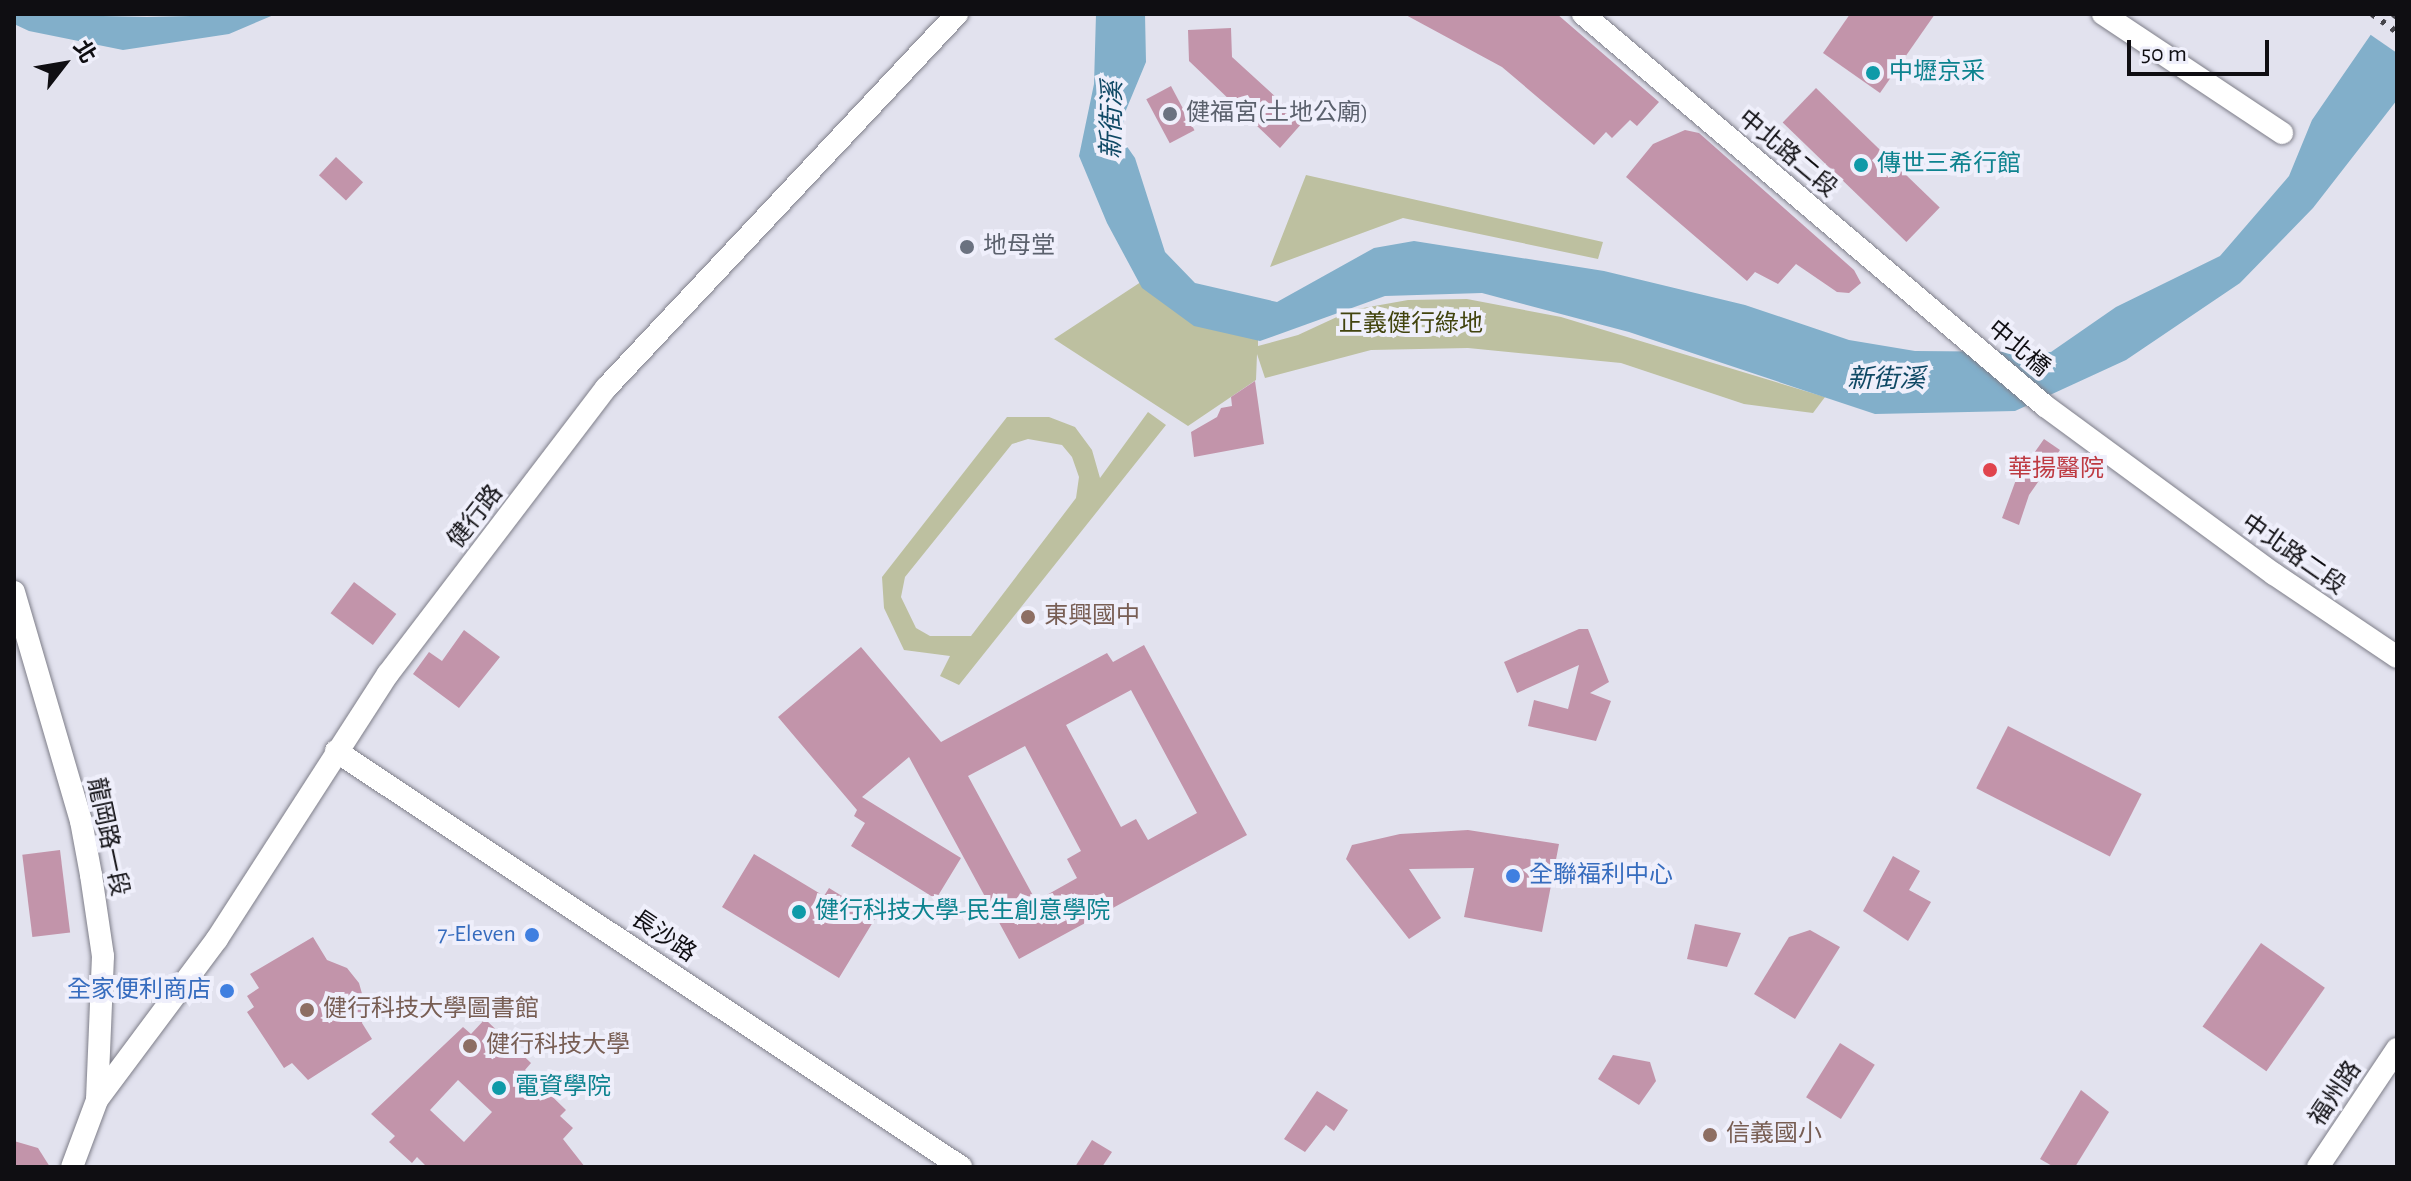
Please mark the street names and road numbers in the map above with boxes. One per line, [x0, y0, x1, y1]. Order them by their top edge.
street label: 中北路二段 [1732, 104, 1842, 204]
street label: 中北橋 [1981, 315, 2055, 383]
street label: 健行路 [442, 480, 510, 554]
street label: 中北路二段 [2236, 509, 2350, 601]
street label: 龍岡路一段 [80, 775, 134, 899]
street label: 長沙路 [625, 905, 701, 969]
street label: 福州路 [2304, 1056, 2368, 1132]

